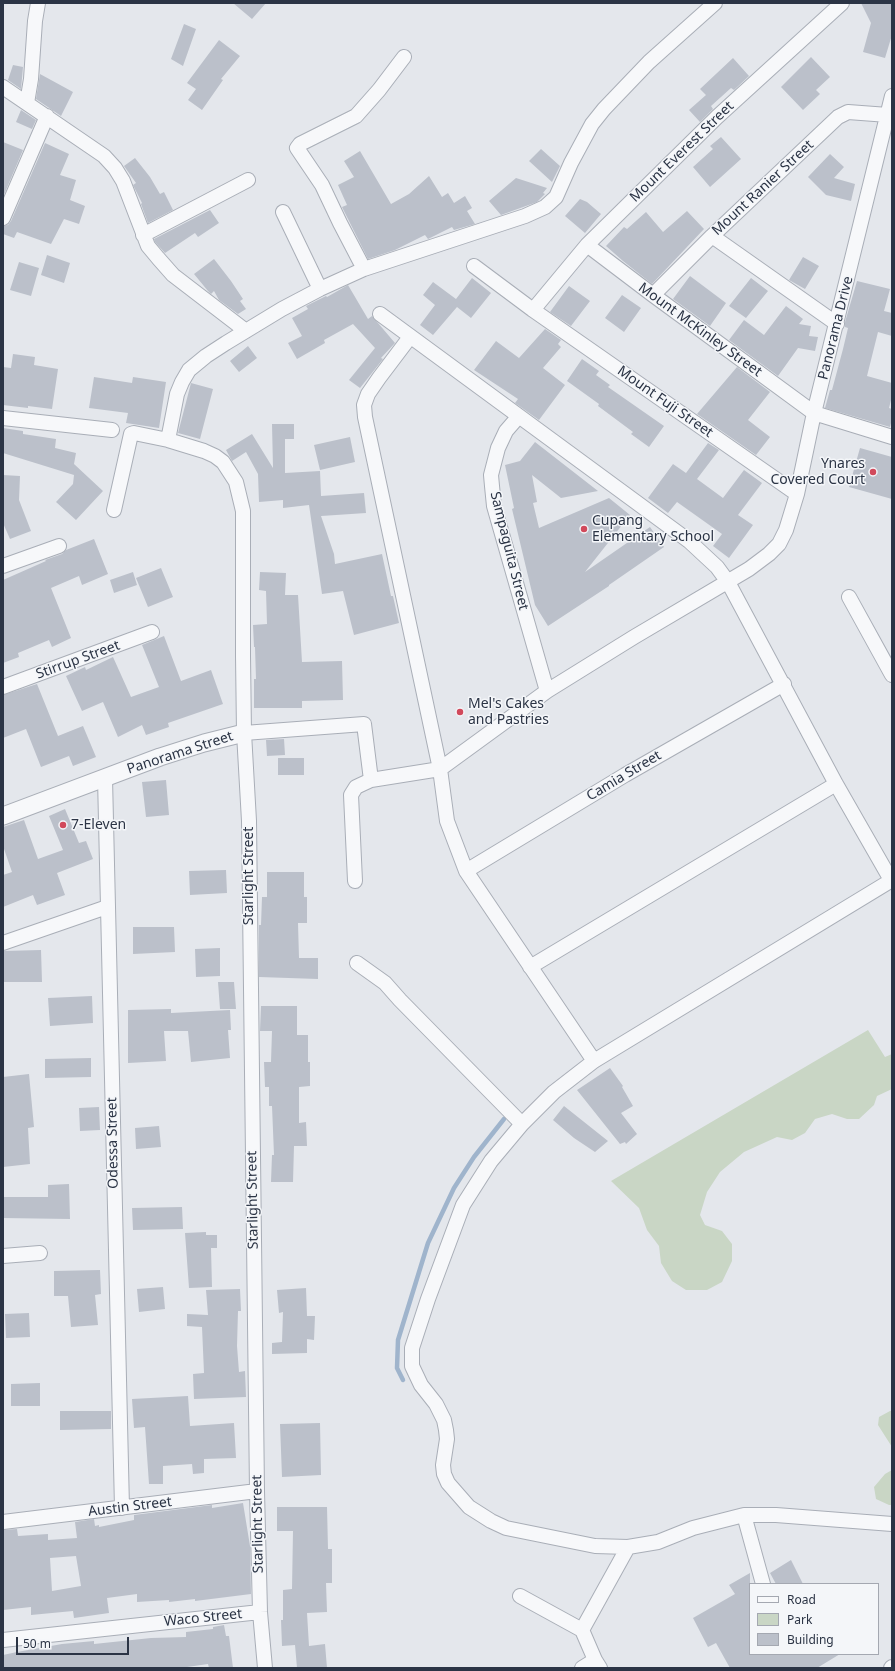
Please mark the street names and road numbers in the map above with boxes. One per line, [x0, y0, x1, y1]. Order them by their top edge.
street label: Mount Everest Street [627, 98, 737, 206]
street label: Mount Ranier Street [709, 137, 817, 239]
street label: Panorama Drive [815, 275, 857, 381]
street label: Mount McKinley Street [635, 280, 765, 380]
street label: Mount Fuji Street [614, 363, 716, 441]
street label: Sampaguita Street [486, 490, 532, 612]
street label: Stirrup Street [34, 637, 122, 683]
street label: Panorama Street [125, 728, 235, 778]
street label: Camia Street [584, 747, 664, 805]
street label: Starlight Street [241, 827, 257, 925]
street label: Odessa Street [104, 1097, 122, 1189]
street label: Starlight Street [244, 1151, 262, 1249]
street label: Starlight Street [249, 1475, 267, 1573]
street label: Austin Street [87, 1494, 173, 1520]
street label: Waco Street [163, 1606, 243, 1630]

